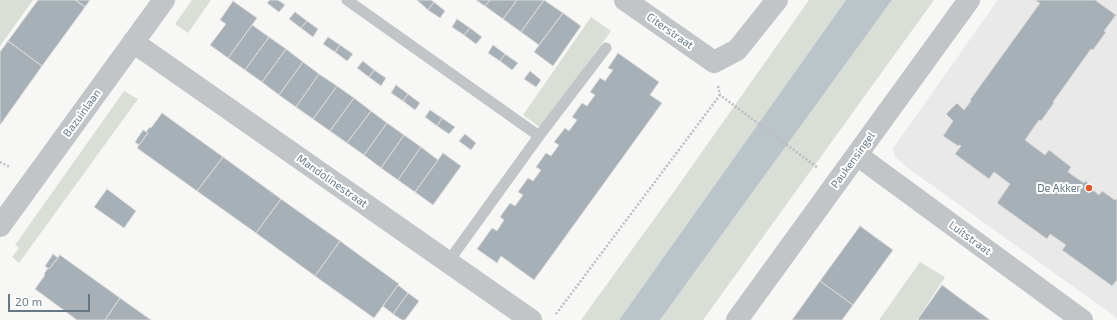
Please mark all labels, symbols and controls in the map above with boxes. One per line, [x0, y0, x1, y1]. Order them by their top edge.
street label: Citerstraat [644, 10, 696, 52]
street label: Bazuinlaan [60, 87, 104, 139]
street label: Paukensingel [828, 129, 878, 191]
street label: Mandolinestraat [294, 152, 370, 210]
place label: De Akker [1037, 181, 1081, 195]
marker: De Akker [1084, 183, 1094, 193]
street label: Luitstraat [946, 218, 994, 258]
scale bar [10, 286, 92, 312]
text: 20 m [15, 294, 42, 308]

